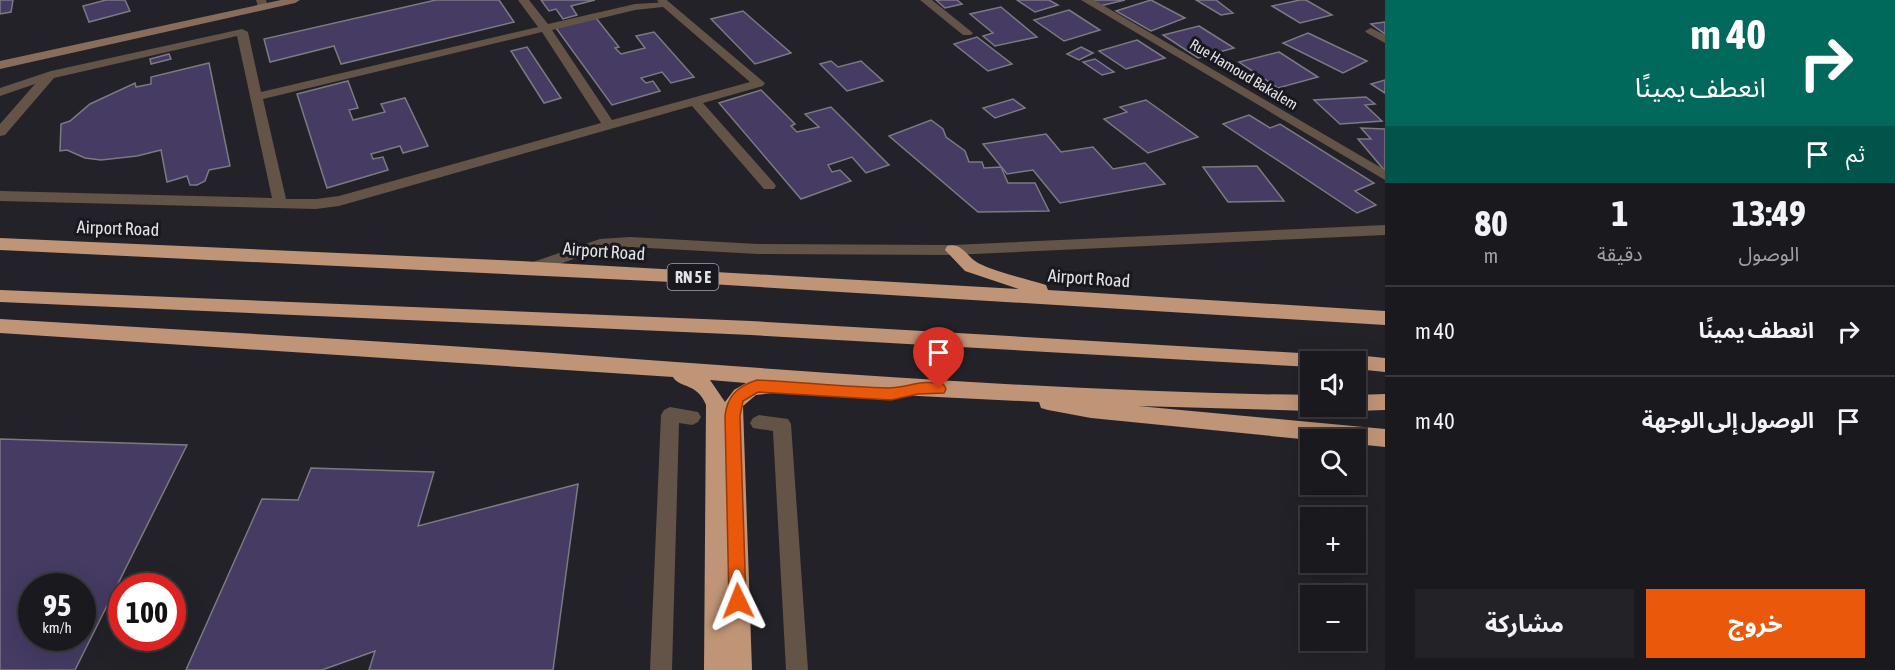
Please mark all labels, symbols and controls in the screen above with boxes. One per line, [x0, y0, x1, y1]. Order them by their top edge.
text: 40 m [1691, 10, 1766, 58]
icon: right [1787, 24, 1865, 102]
street label: Rue Hamoud Bakalem [1187, 35, 1301, 113]
text: انعطف يمينًا [1635, 72, 1766, 103]
icon: arrive [1801, 138, 1834, 171]
text: ثم [1846, 141, 1865, 167]
text: 1 [1611, 192, 1628, 234]
text: 13:49 [1732, 192, 1806, 234]
text: 80 [1474, 202, 1508, 244]
street label: Airport Road [76, 216, 160, 240]
street label: Airport Road [562, 238, 646, 264]
text: دقيقة [1597, 242, 1643, 265]
text: الوصول [1738, 242, 1799, 265]
text: m [1484, 244, 1498, 267]
road number: RN 5 E [668, 264, 718, 290]
street label: Airport Road [1047, 265, 1131, 291]
icon: right [1832, 315, 1865, 348]
text: انعطف يمينًا [1698, 317, 1814, 343]
text: 40 m [1415, 318, 1455, 344]
pin [913, 327, 964, 389]
icon: arrive [922, 336, 955, 369]
map controls [1300, 351, 1366, 651]
button: sound [1300, 351, 1366, 417]
icon: arrive [1832, 405, 1865, 438]
text: الوصول إلى الوجهة [1642, 407, 1814, 433]
text: 40 m [1415, 408, 1455, 434]
button: search [1300, 429, 1366, 495]
button: + [1300, 507, 1366, 573]
position arrow [706, 569, 770, 633]
speed limit sign: 100 [108, 573, 186, 651]
button: − [1300, 585, 1366, 651]
text: 95 [43, 588, 71, 622]
button: مشاركة [1415, 589, 1634, 658]
button: خروج [1646, 589, 1865, 658]
text: km/h [42, 619, 72, 636]

